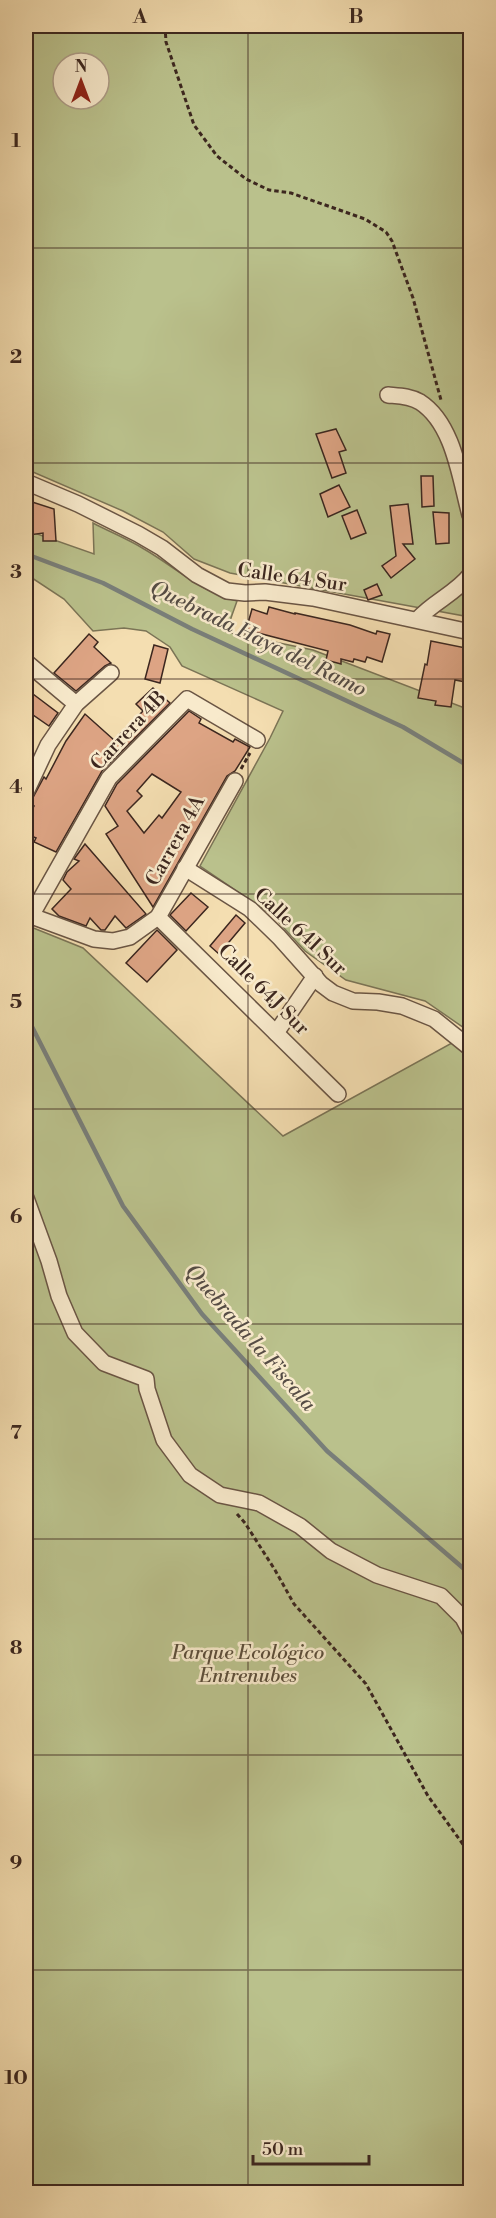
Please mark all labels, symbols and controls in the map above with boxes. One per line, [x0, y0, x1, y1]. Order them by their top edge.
text: A [132, 5, 148, 30]
text: B [348, 5, 364, 30]
north arrow [51, 51, 111, 111]
text: N [75, 57, 88, 77]
text: 1 [11, 129, 21, 154]
text: 2 [10, 345, 22, 370]
street label: Calle 64 Sur [236, 558, 349, 598]
text: 3 [10, 560, 22, 585]
water label: Quebrada Haya del Ramo [145, 575, 371, 703]
street label: Carrera 4B [86, 686, 172, 776]
text: 4 [9, 775, 23, 800]
street label: Carrera 4A [141, 790, 212, 891]
street label: Calle 64I Sur [248, 883, 352, 981]
street label: Calle 64J Sur [212, 939, 314, 1041]
text: 5 [10, 990, 22, 1015]
text: 6 [10, 1205, 23, 1230]
water label: Quebrada la Fiscala [179, 1259, 321, 1417]
text: 7 [10, 1421, 22, 1446]
text: 8 [10, 1636, 23, 1661]
park label: Parque Ecológico Entrenubes [171, 1641, 324, 1689]
text: 9 [10, 1851, 22, 1876]
text: 10 [4, 2066, 28, 2091]
scale bar [253, 2128, 368, 2166]
text: 50 m [262, 2138, 304, 2161]

